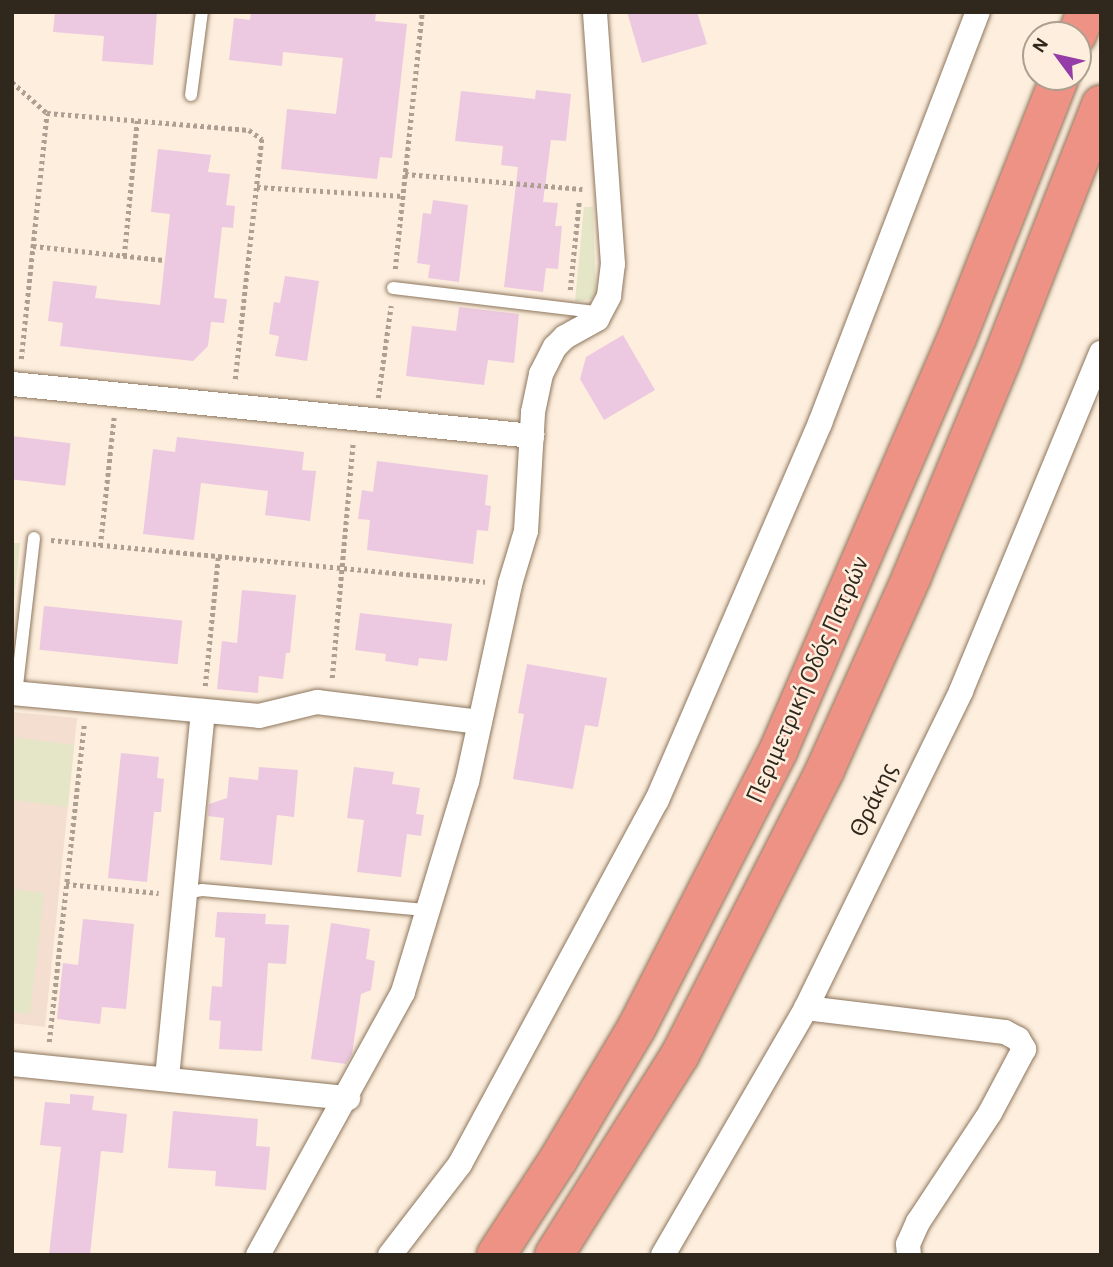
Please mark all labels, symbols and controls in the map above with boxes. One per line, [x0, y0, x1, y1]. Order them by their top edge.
north arrow [1022, 21, 1092, 91]
text: N [1029, 35, 1052, 56]
street label: Περιμετρική Οδός Πατρών [739, 552, 877, 808]
street label: Θράκης [843, 758, 905, 842]

